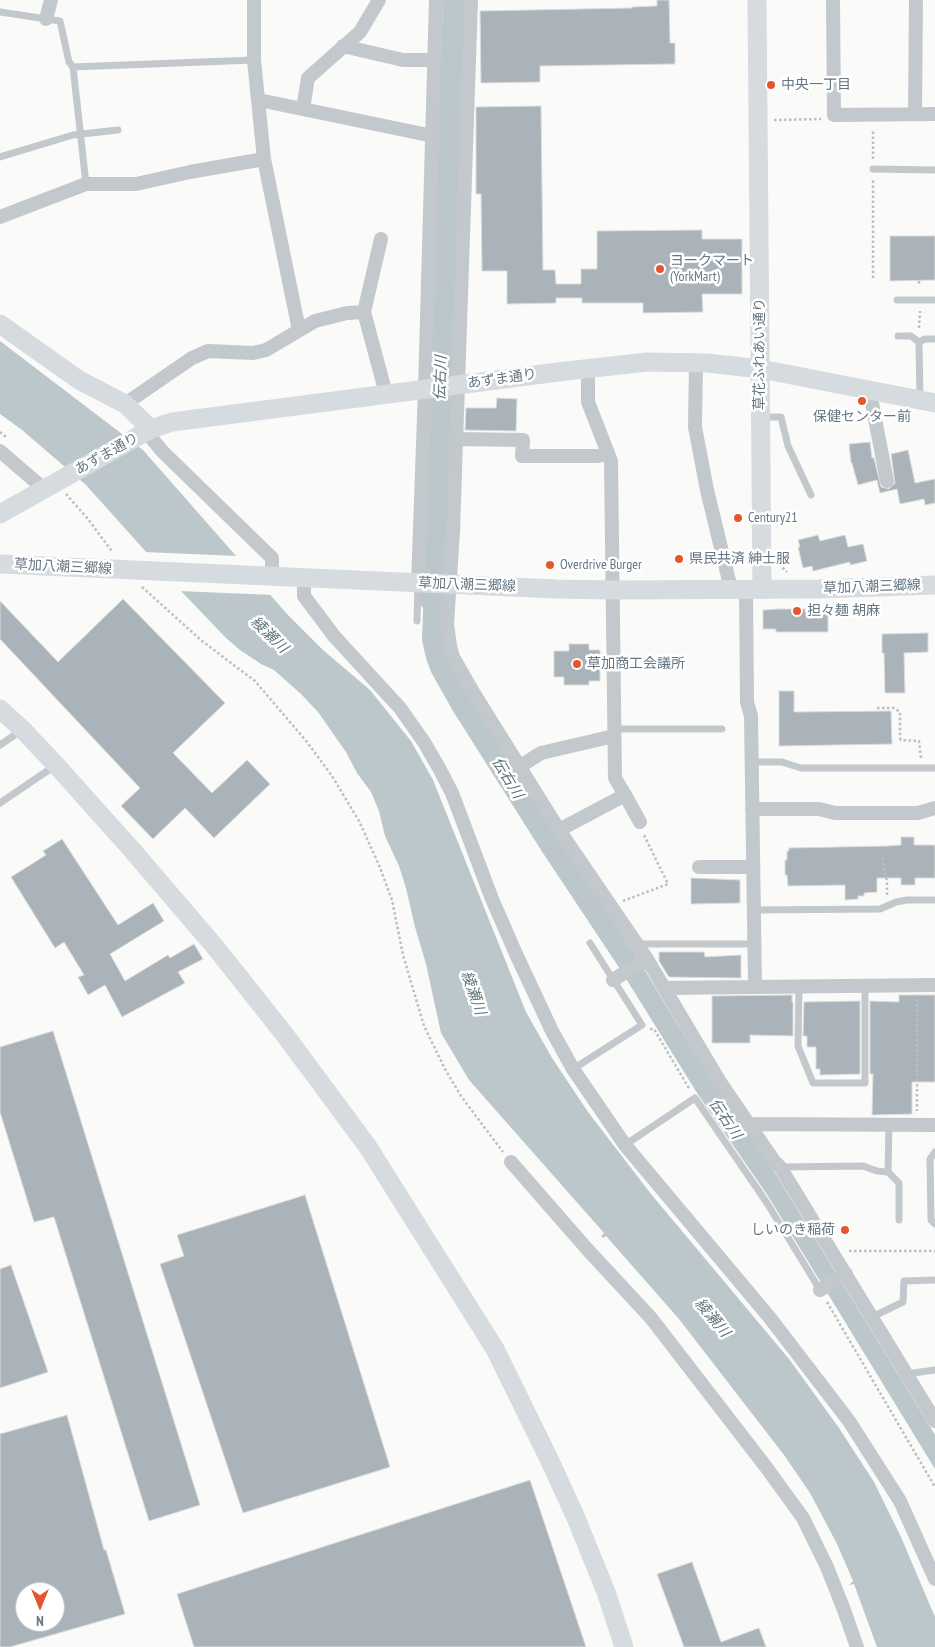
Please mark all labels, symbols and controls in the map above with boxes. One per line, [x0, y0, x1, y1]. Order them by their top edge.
place label: 中央一丁目 [781, 77, 851, 93]
marker: 中央一丁目 [765, 79, 777, 91]
place label: ヨークマート (YorkMart) [670, 253, 754, 286]
marker: ヨークマート (YorkMart) [654, 263, 666, 275]
street label: 草花ふれあい通り [752, 298, 768, 410]
water label: 伝右川 [431, 355, 451, 401]
street label: あずま通り [466, 366, 538, 392]
marker: 保健センター前 [856, 395, 868, 407]
place label: 保健センター前 [813, 409, 911, 425]
street label: あずま通り [72, 430, 142, 478]
place label: Century21 [748, 510, 798, 526]
marker: Century21 [732, 512, 744, 524]
place label: 県民共済 紳士服 [689, 551, 790, 567]
marker: 県民共済 紳士服 [673, 553, 685, 565]
street label: 草加八潮三郷線 [14, 556, 112, 578]
place label: Overdrive Burger [560, 557, 642, 573]
marker: Overdrive Burger [544, 559, 556, 571]
street label: 草加八潮三郷線 [418, 575, 516, 595]
street label: 草加八潮三郷線 [823, 577, 921, 597]
place label: 担々麺 胡麻 [807, 603, 880, 619]
marker: 担々麺 胡麻 [791, 605, 803, 617]
water label: 綾瀬川 [247, 613, 291, 657]
place label: 草加商工会議所 [587, 656, 685, 672]
marker: 草加商工会議所 [571, 658, 583, 670]
water label: 伝右川 [488, 754, 526, 802]
water label: 綾瀬川 [457, 969, 489, 1017]
water label: 伝右川 [705, 1095, 745, 1143]
place label: しいのき稲荷 [751, 1222, 835, 1238]
marker: しいのき稲荷 [839, 1224, 851, 1236]
water label: 綾瀬川 [691, 1295, 733, 1341]
north arrow [15, 1582, 65, 1632]
text: N [36, 1612, 44, 1630]

